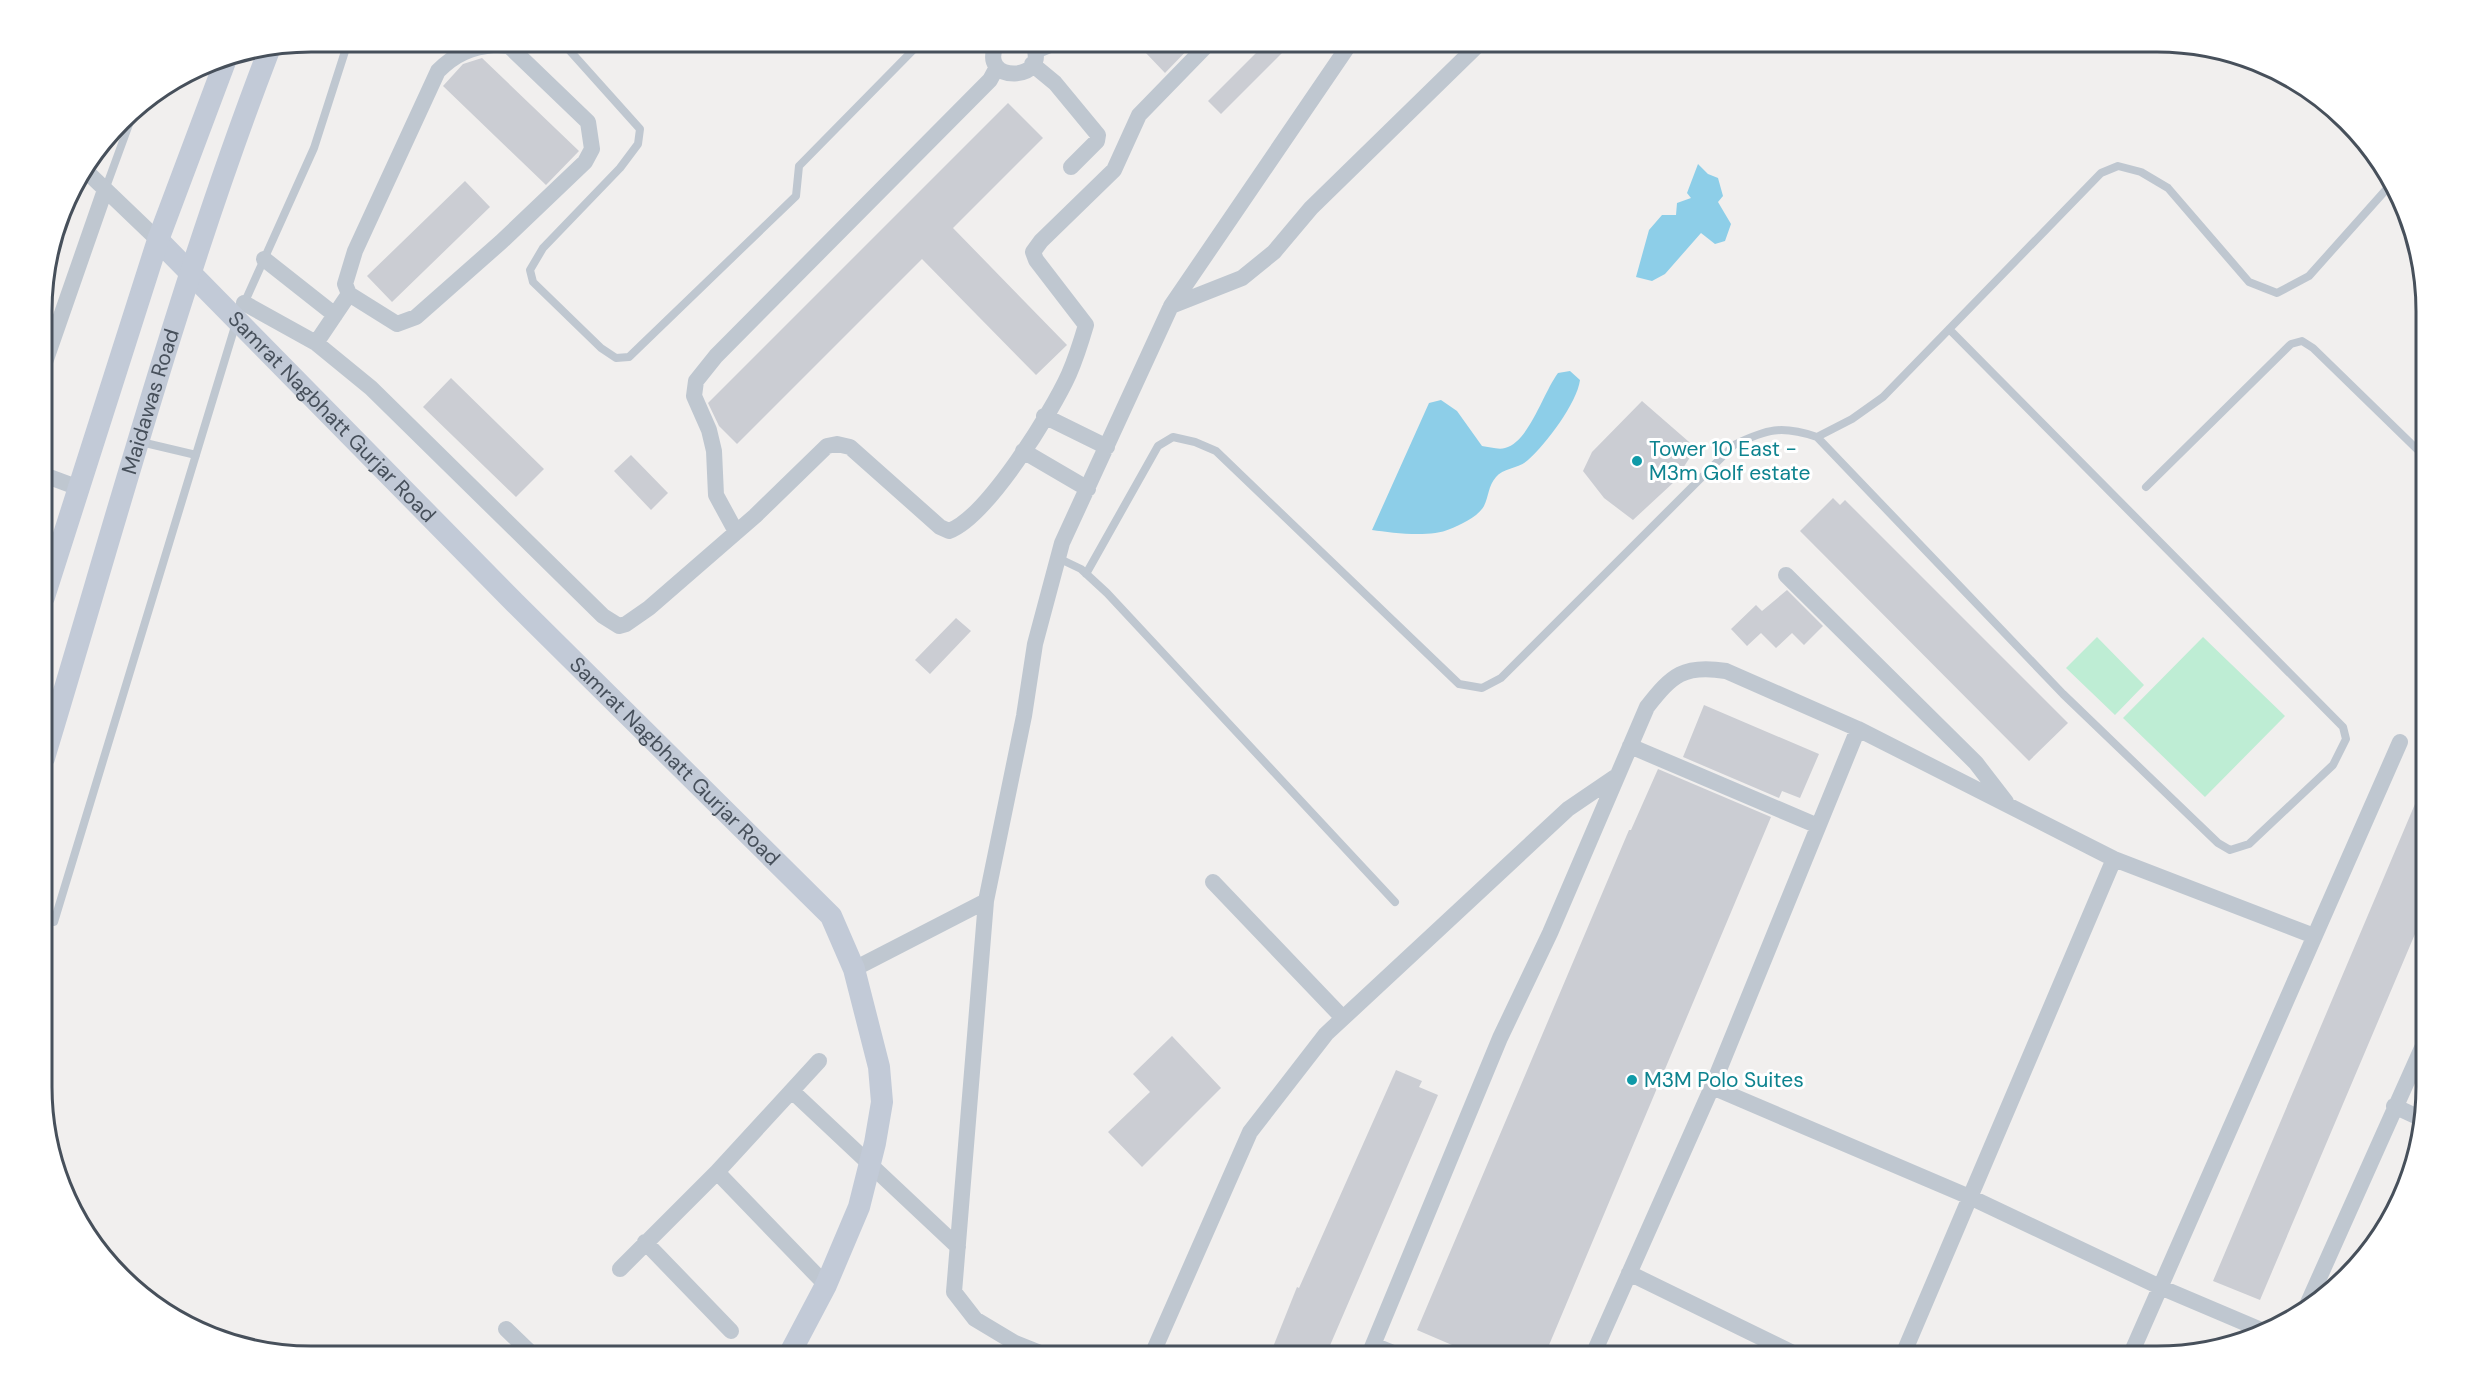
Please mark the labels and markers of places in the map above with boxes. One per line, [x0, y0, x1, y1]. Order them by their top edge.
place label: Tower 10 East - M3m Golf estate [1649, 435, 1810, 487]
marker: Tower 10 East - M3m Golf estate [1630, 454, 1644, 468]
place label: M3M Polo Suites [1644, 1066, 1804, 1094]
marker: M3M Polo Suites [1625, 1073, 1639, 1087]

